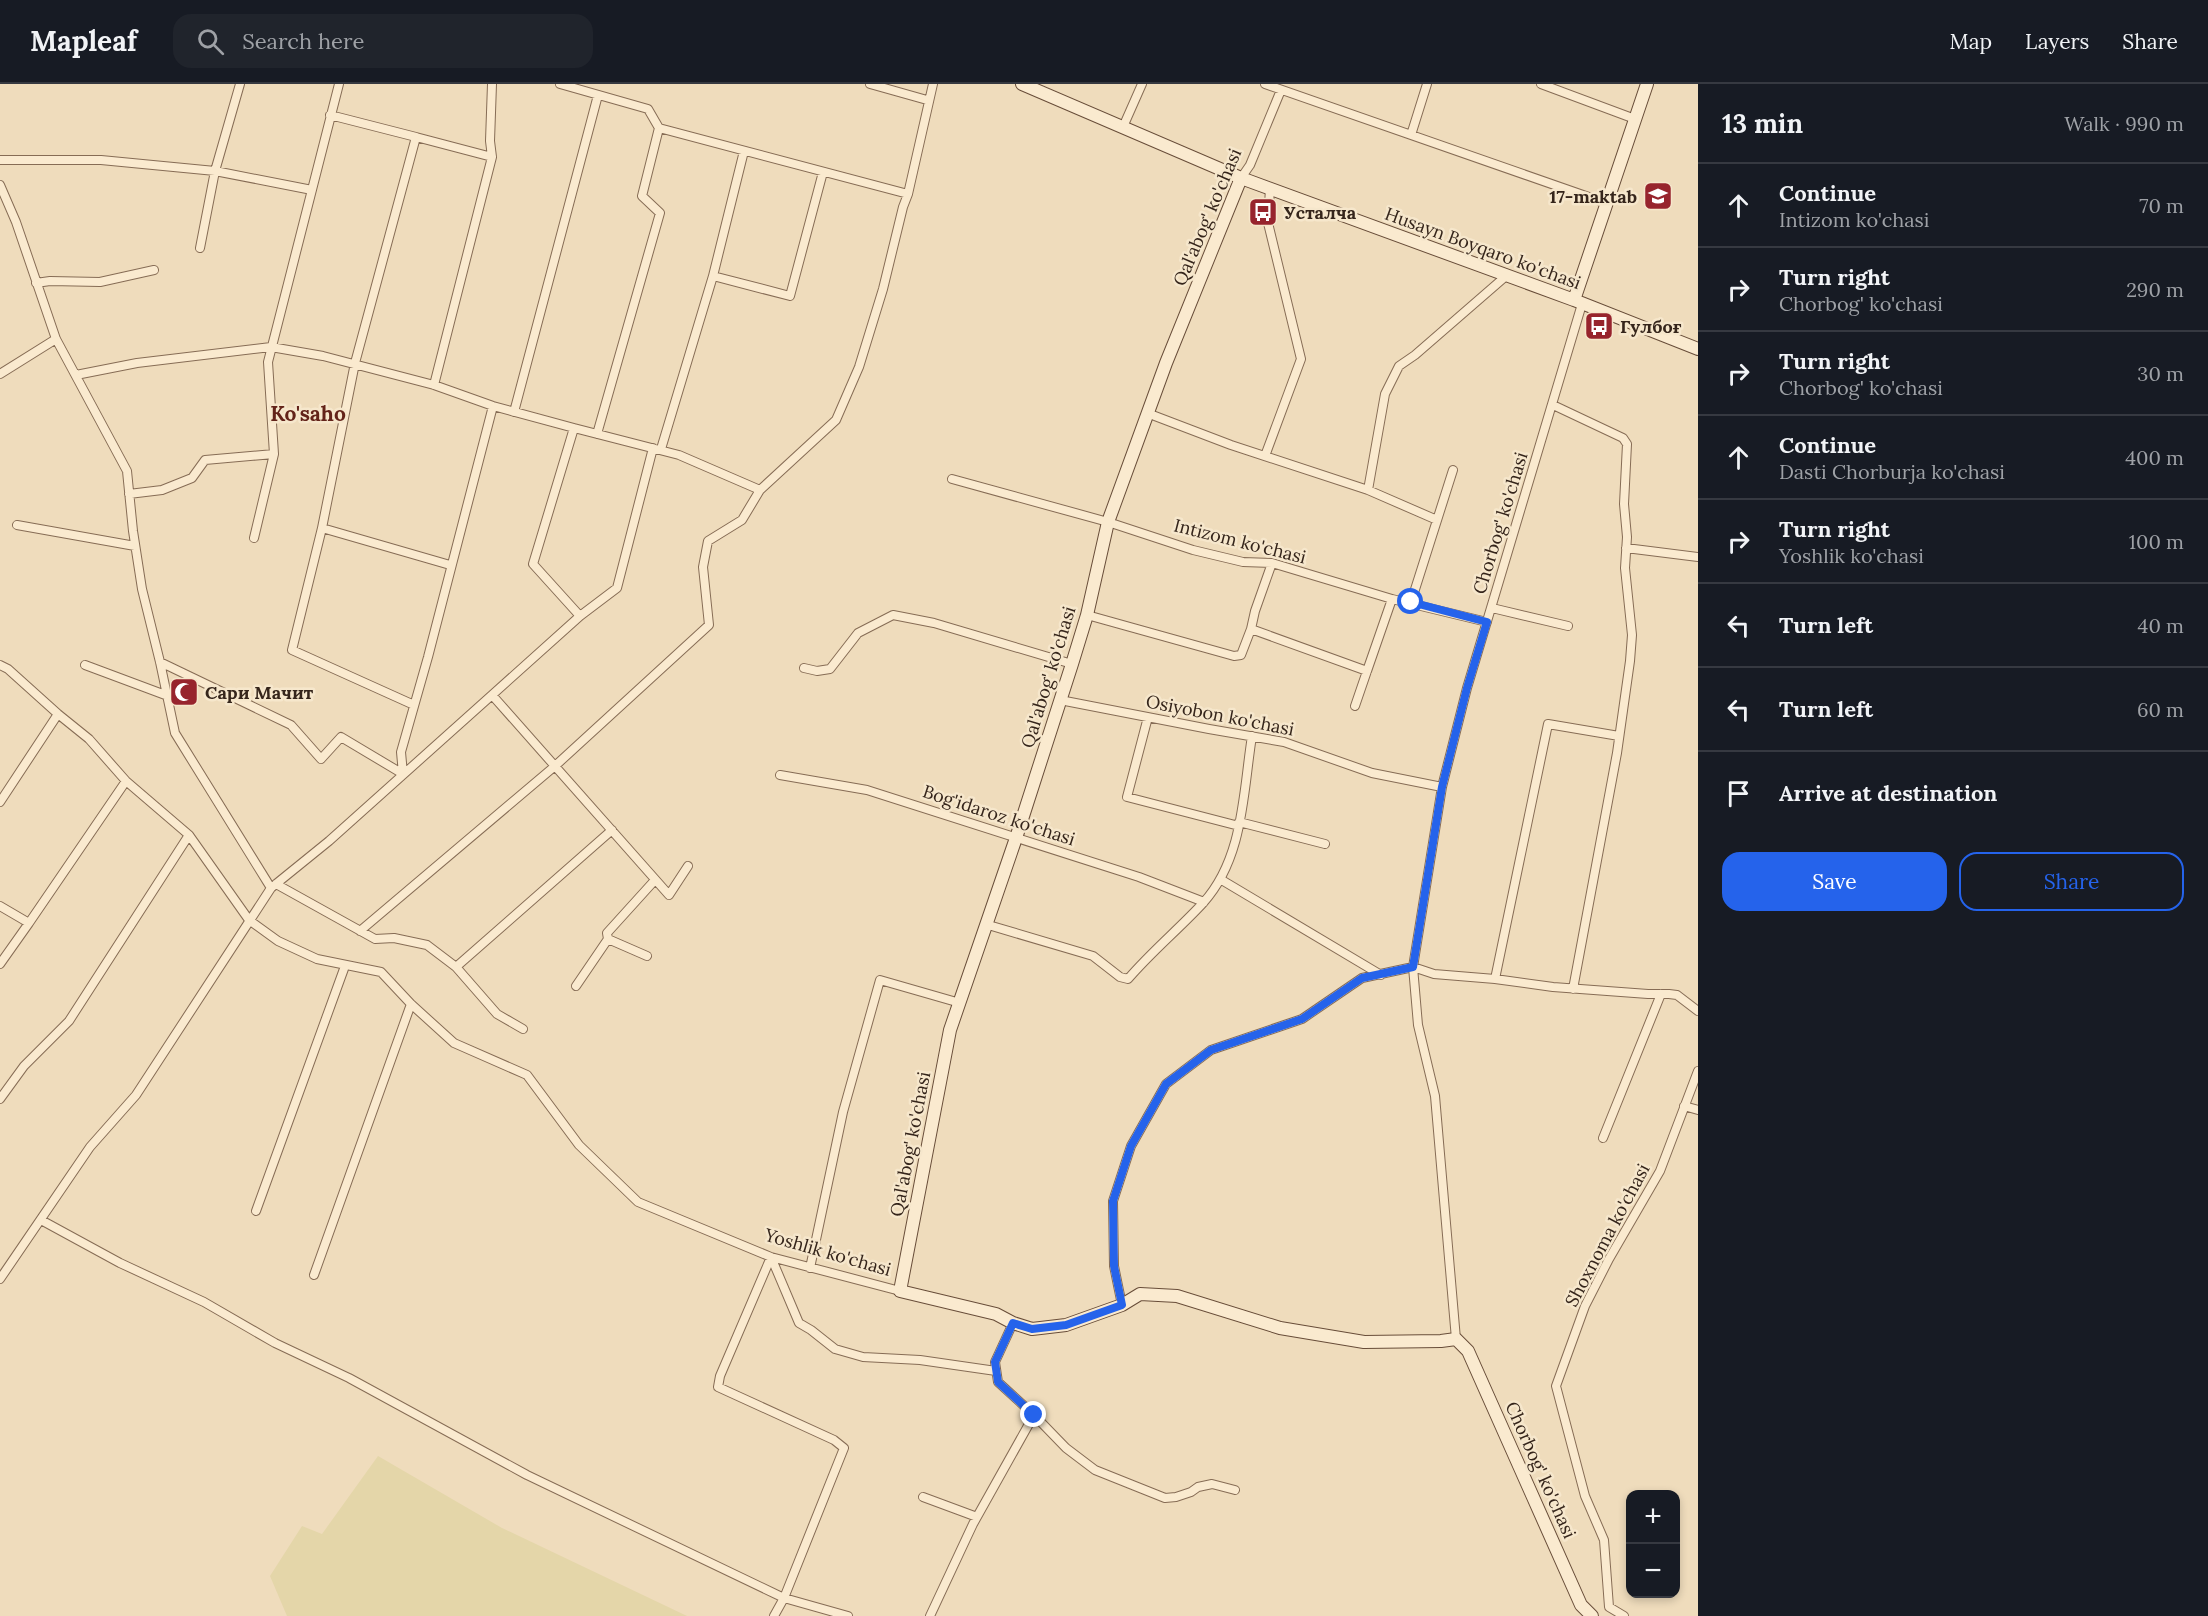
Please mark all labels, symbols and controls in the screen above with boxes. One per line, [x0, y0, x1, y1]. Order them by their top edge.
search box [173, 14, 593, 68]
text: Mapleaf [30, 23, 137, 59]
icon: search [194, 25, 227, 58]
text: Search here [242, 27, 364, 55]
text: Map [1949, 28, 1992, 55]
text: Layers [2025, 28, 2089, 55]
text: Share [2122, 28, 2178, 55]
text: 13 min [1722, 107, 1803, 140]
text: Walk · 990 m [2064, 111, 2184, 136]
street label: Qal'abog' ko'chasi [1168, 145, 1246, 289]
text: Continue [1779, 179, 1876, 207]
school or university icon: 17-maktab [1642, 180, 1674, 212]
place label: 17-maktab [1549, 185, 1637, 208]
icon: ahead [1722, 189, 1755, 222]
text: 70 m [2139, 193, 2184, 218]
bus stop icon: Усталча [1247, 196, 1279, 228]
place label: Усталча [1284, 201, 1357, 224]
street label: Husayn Boyqaro ko'chasi [1382, 202, 1584, 294]
text: Intizom ko'chasi [1779, 207, 1929, 232]
text: Turn right [1779, 263, 1890, 291]
icon: right [1722, 273, 1755, 306]
text: 290 m [2126, 277, 2184, 302]
text: Сhorbog' ko'chasi [1779, 291, 1943, 316]
bus stop icon: Гулбоғ [1583, 310, 1615, 342]
place label: Гулбоғ [1620, 315, 1682, 338]
text: Turn right [1779, 347, 1890, 375]
icon: right [1722, 357, 1755, 390]
text: 30 m [2137, 361, 2184, 386]
text: Сhorbog' ko'chasi [1779, 375, 1943, 400]
district label: Ko'saho [270, 400, 346, 427]
text: Continue [1779, 431, 1876, 459]
icon: ahead [1722, 441, 1755, 474]
text: 400 m [2125, 445, 2184, 470]
street label: Сhorbog' ko'chasi [1467, 449, 1533, 597]
text: Dasti Chorburja ko'chasi [1779, 459, 2005, 484]
street label: Intizom ko'chasi [1172, 513, 1308, 569]
text: Turn right [1779, 515, 1890, 543]
icon: right [1722, 525, 1755, 558]
text: 100 m [2129, 529, 2184, 554]
text: Yoshlik ko'chasi [1779, 543, 1924, 568]
route start [1397, 588, 1423, 614]
street label: Qal'abog' ko'chasi [1015, 603, 1081, 751]
icon: left [1722, 609, 1755, 642]
text: Turn left [1779, 611, 1873, 639]
text: 40 m [2138, 613, 2184, 638]
mosque icon: Сари Мачит [168, 676, 200, 708]
place label: Сари Мачит [205, 681, 314, 704]
street label: Osiyobon ko'chasi [1144, 689, 1296, 741]
icon: left [1722, 693, 1755, 726]
text: Turn left [1779, 695, 1873, 723]
text: 60 m [2137, 697, 2184, 722]
icon: arrive [1722, 777, 1755, 810]
street label: Bog'idaroz ko'chasi [920, 779, 1078, 851]
text: Arrive at destination [1779, 779, 1997, 807]
button: Save [1722, 852, 1947, 911]
button: Share [1959, 852, 2184, 911]
street label: Qal'abog' ko'chasi [885, 1070, 935, 1218]
street label: Shoxnoma ko'chasi [1560, 1159, 1654, 1311]
street label: Yoshlik ko'chasi [761, 1223, 894, 1281]
street label: Chorbog' ko'chasi [1501, 1398, 1581, 1542]
route end [1020, 1401, 1046, 1427]
map controls [1626, 1490, 1680, 1598]
button: + [1626, 1490, 1680, 1544]
button: − [1626, 1544, 1680, 1598]

